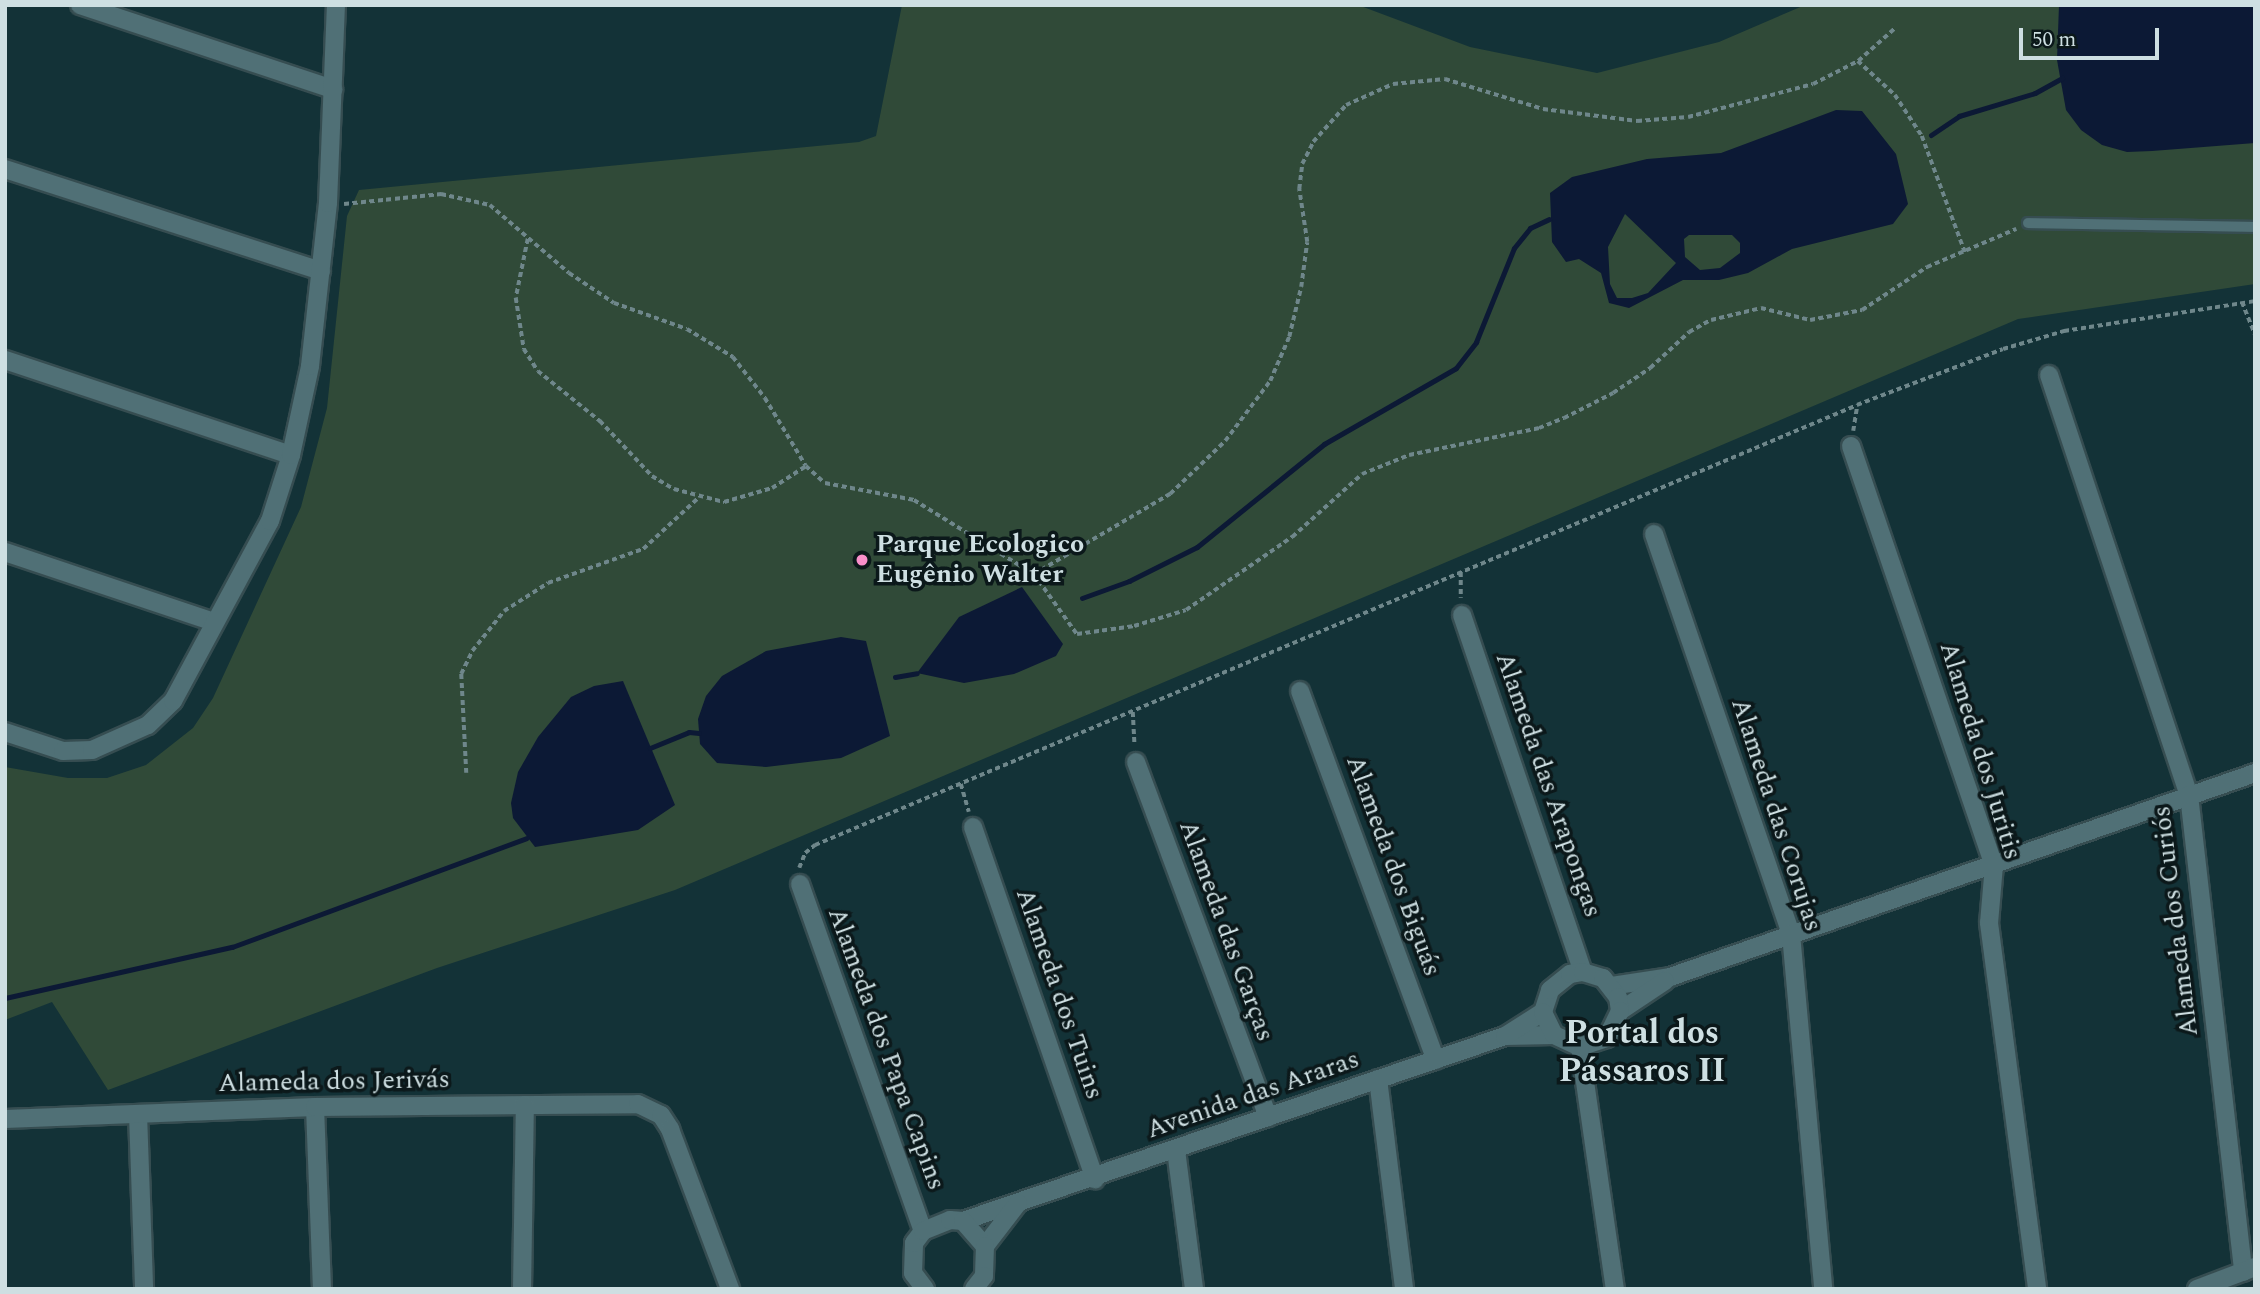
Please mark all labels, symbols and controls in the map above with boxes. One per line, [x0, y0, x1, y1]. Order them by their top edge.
scale bar [2022, 14, 2162, 58]
text: 50 m [2032, 24, 2076, 56]
place label: Parque Ecologico Eugênio Walter [876, 529, 1084, 590]
marker: Parque Ecologico Eugênio Walter [854, 552, 870, 568]
street label: Alameda dos Juritis [1932, 638, 2028, 864]
street label: Alameda das Arapongas [1488, 649, 1608, 921]
street label: Alameda das Corujas [1724, 695, 1828, 935]
street label: Alameda dos Biguás [1339, 751, 1447, 981]
street label: Alameda dos Curiós [2146, 804, 2206, 1038]
street label: Alameda das Garças [1172, 816, 1280, 1046]
street label: Alameda dos Tuins [1008, 884, 1110, 1104]
street label: Alameda dos Papa Capins [820, 904, 952, 1194]
district label: Portal dos Pássaros II [1559, 1014, 1725, 1092]
street label: Avenida das Araras [1143, 1044, 1363, 1146]
street label: Alameda dos Jerivás [218, 1064, 450, 1100]

